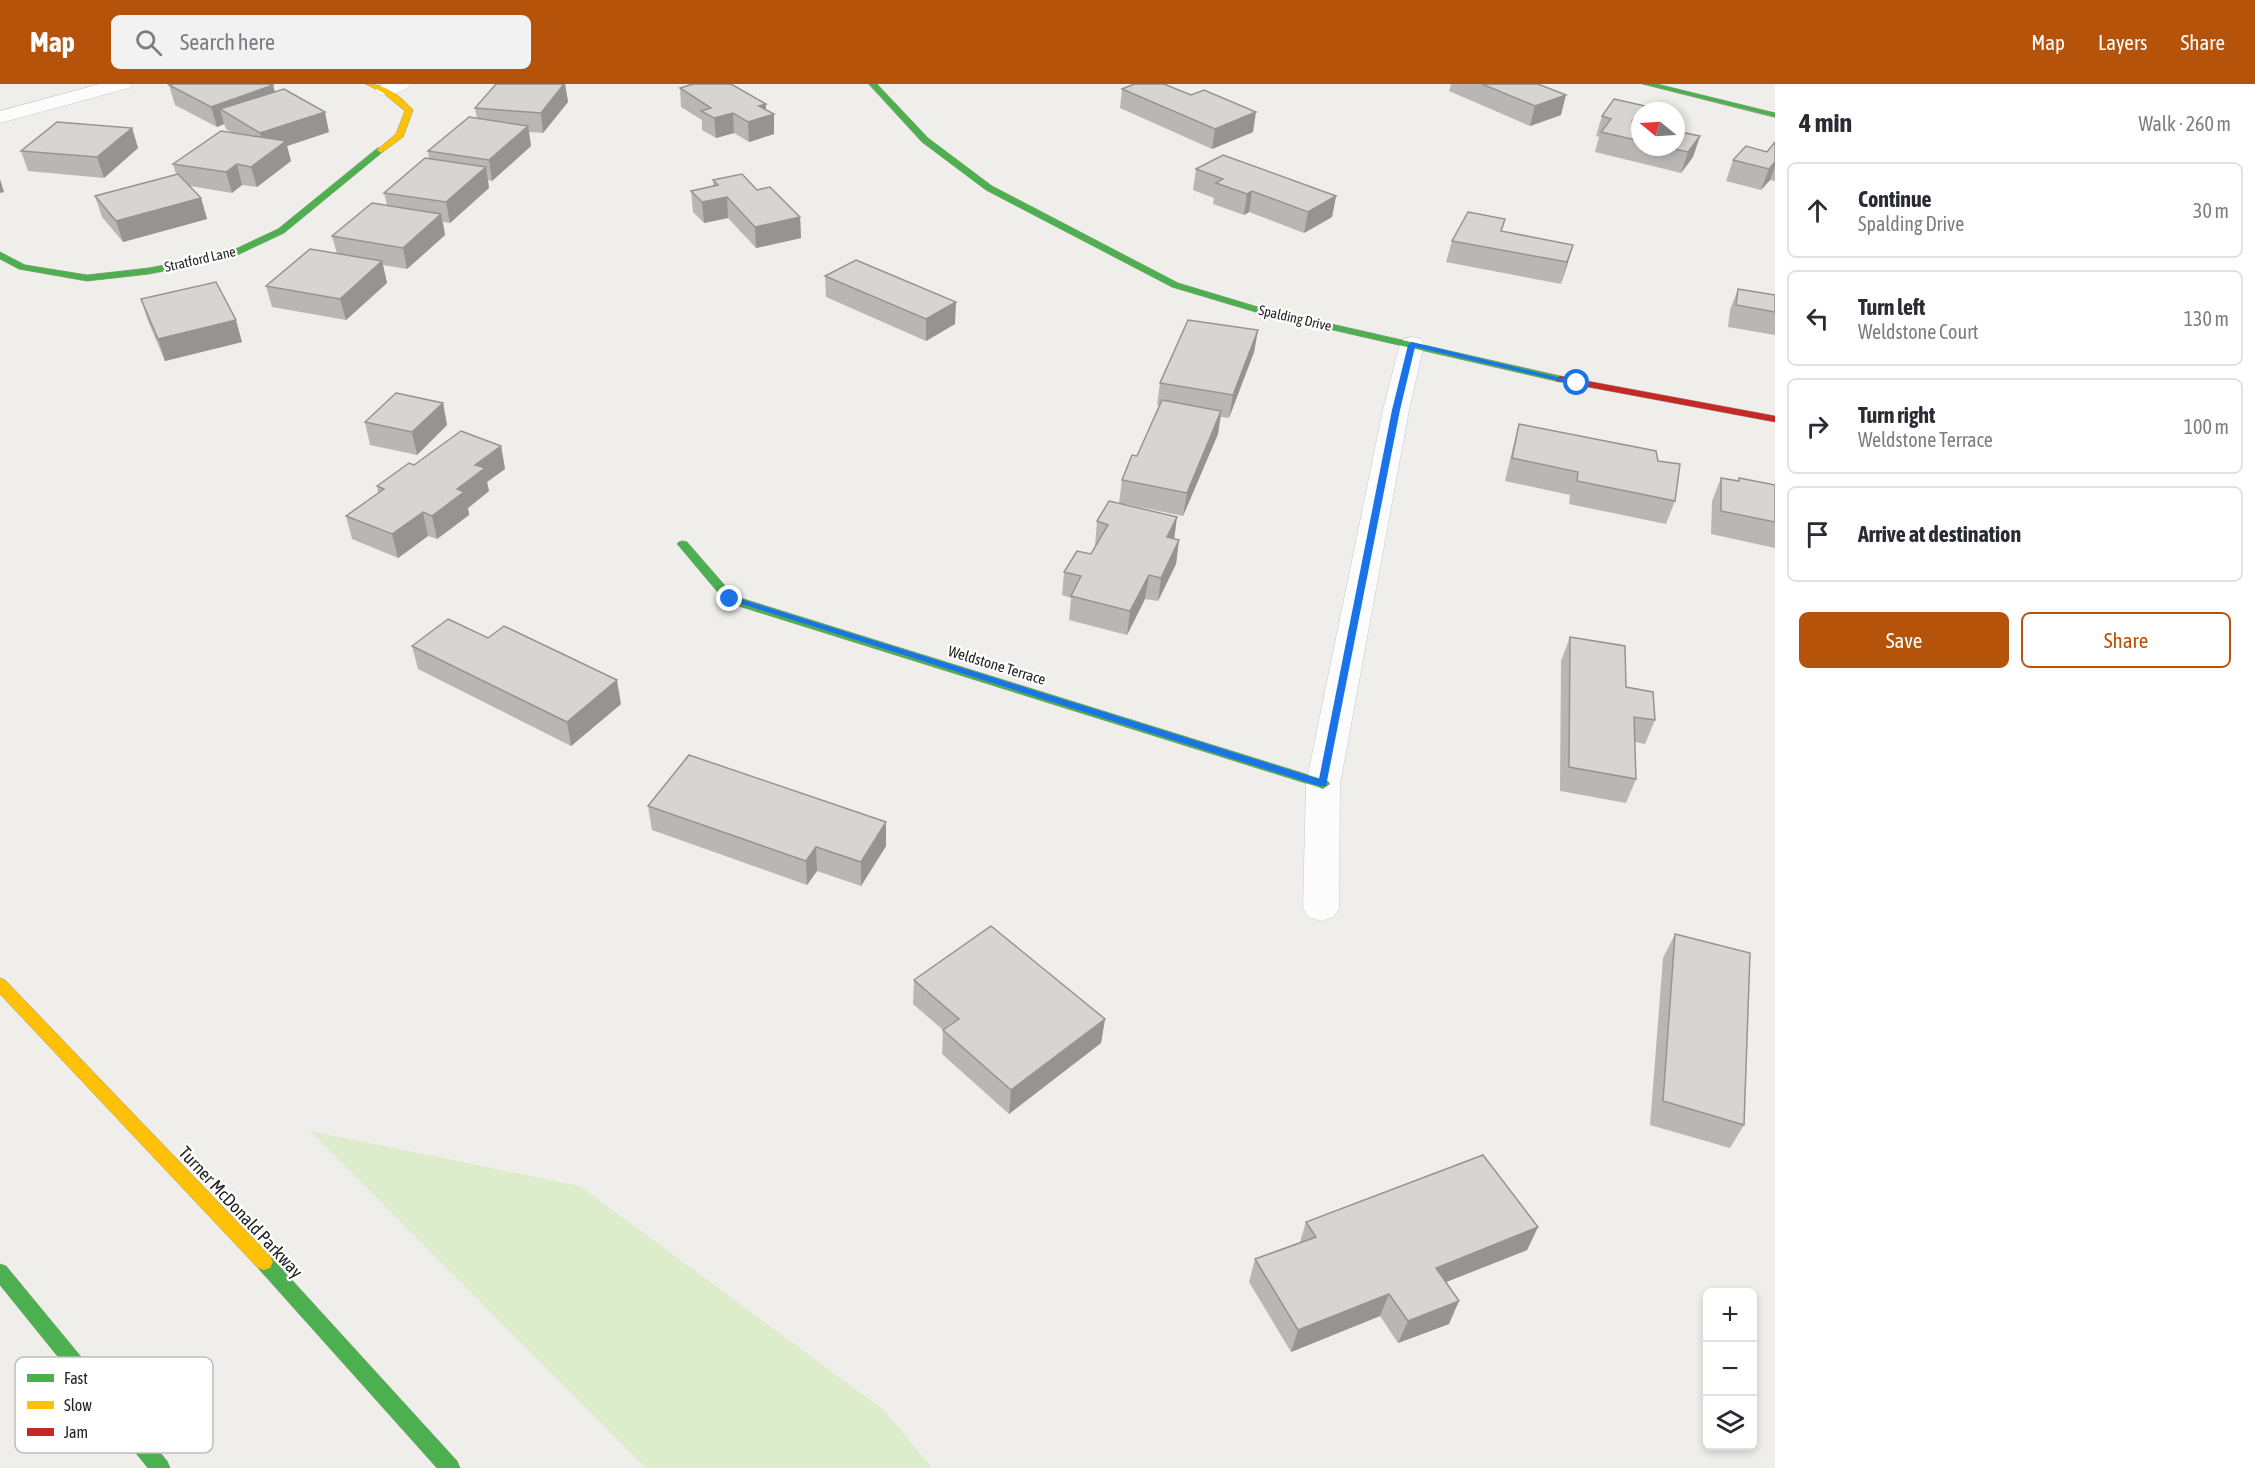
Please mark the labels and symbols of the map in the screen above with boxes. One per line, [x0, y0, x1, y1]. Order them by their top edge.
north arrow [1631, 102, 1685, 156]
street label: Stratford Lane [163, 243, 237, 275]
street label: Spalding Drive [1257, 302, 1333, 334]
route start [1563, 369, 1589, 395]
route end [716, 585, 742, 611]
street label: Weldstone Terrace [946, 642, 1048, 688]
street label: Turner McDonald Parkway [175, 1142, 307, 1282]
legend [15, 1357, 213, 1453]
text: Fast [64, 1369, 88, 1387]
text: Slow [64, 1396, 92, 1414]
text: Jam [64, 1423, 88, 1441]

